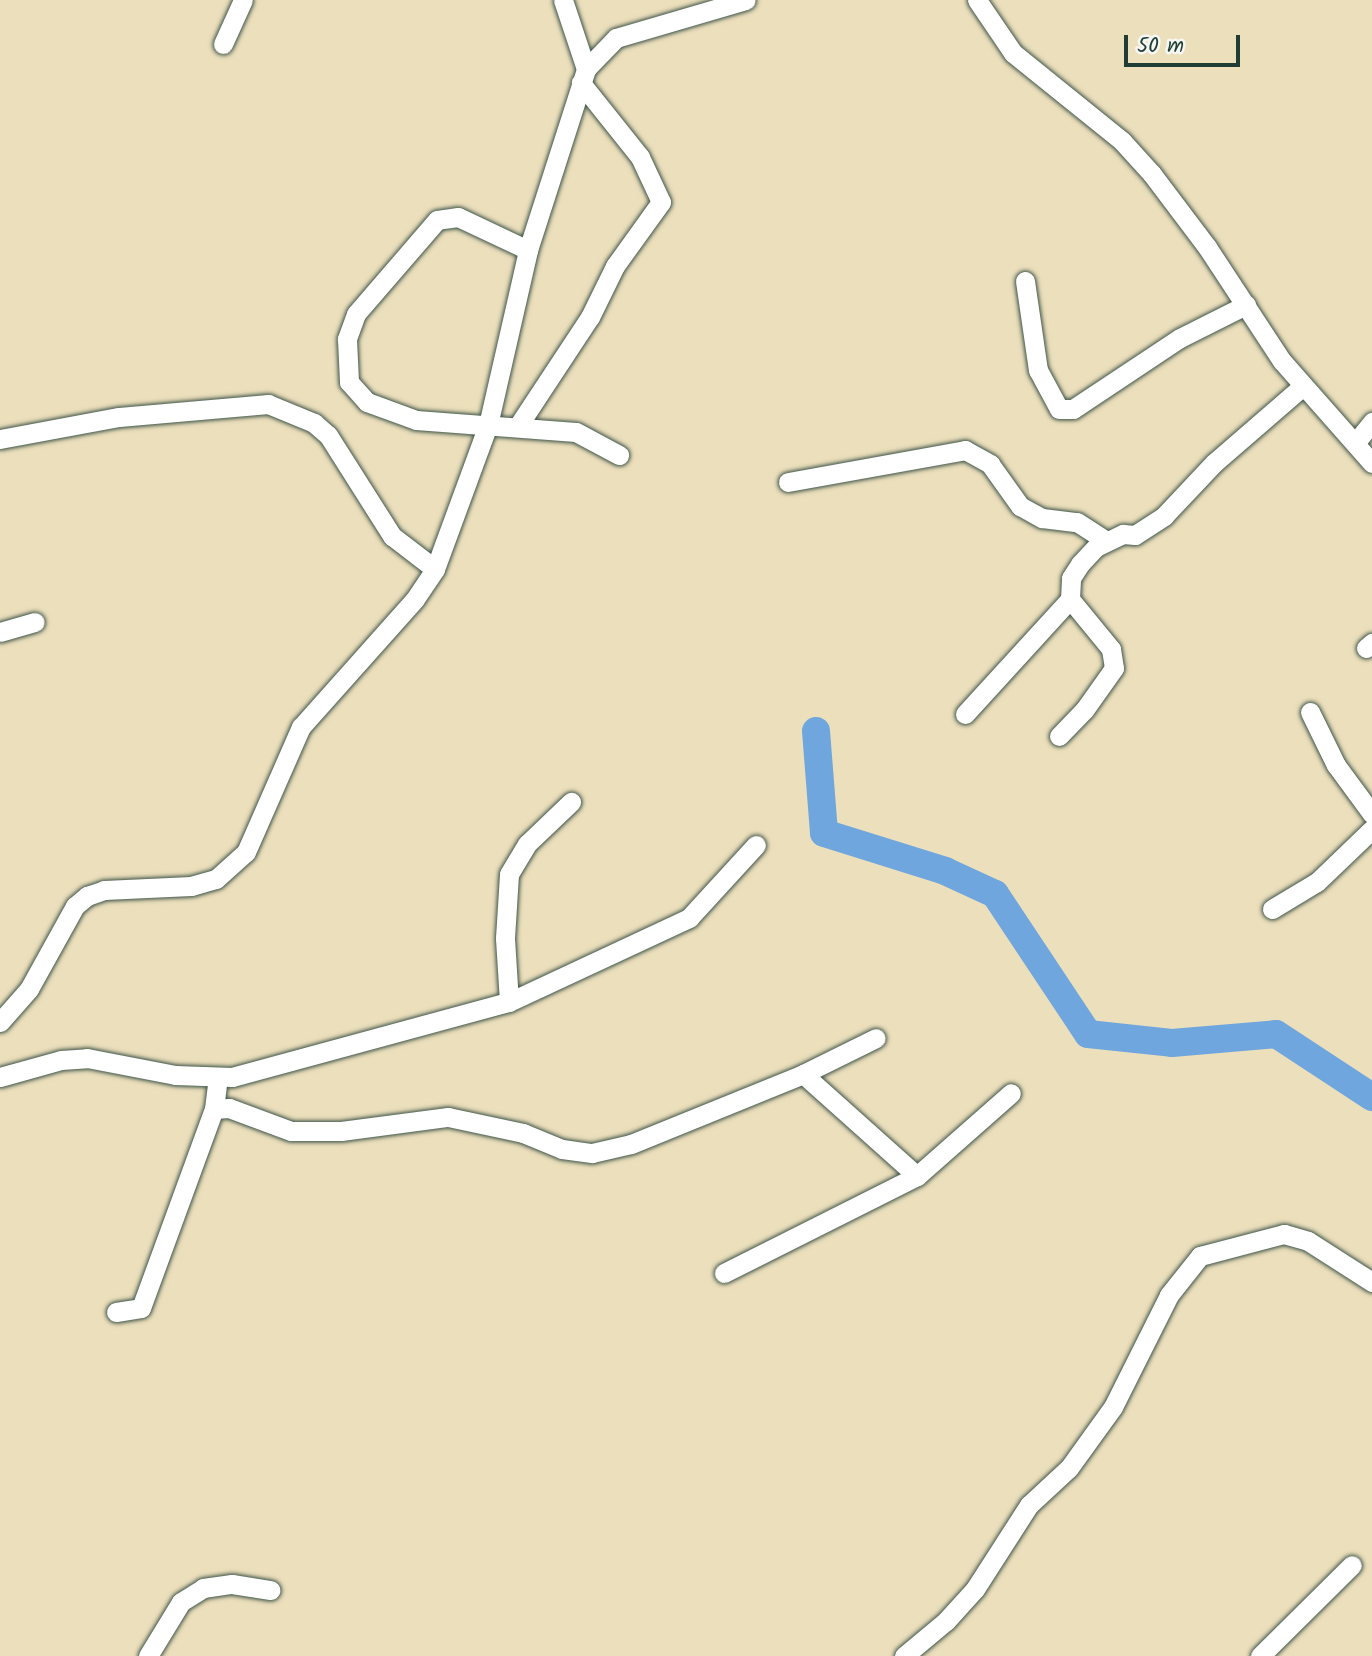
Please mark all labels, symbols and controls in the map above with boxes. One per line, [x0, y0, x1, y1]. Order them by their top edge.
scale bar [1127, 21, 1242, 65]
text: 50 m [1137, 30, 1184, 63]

